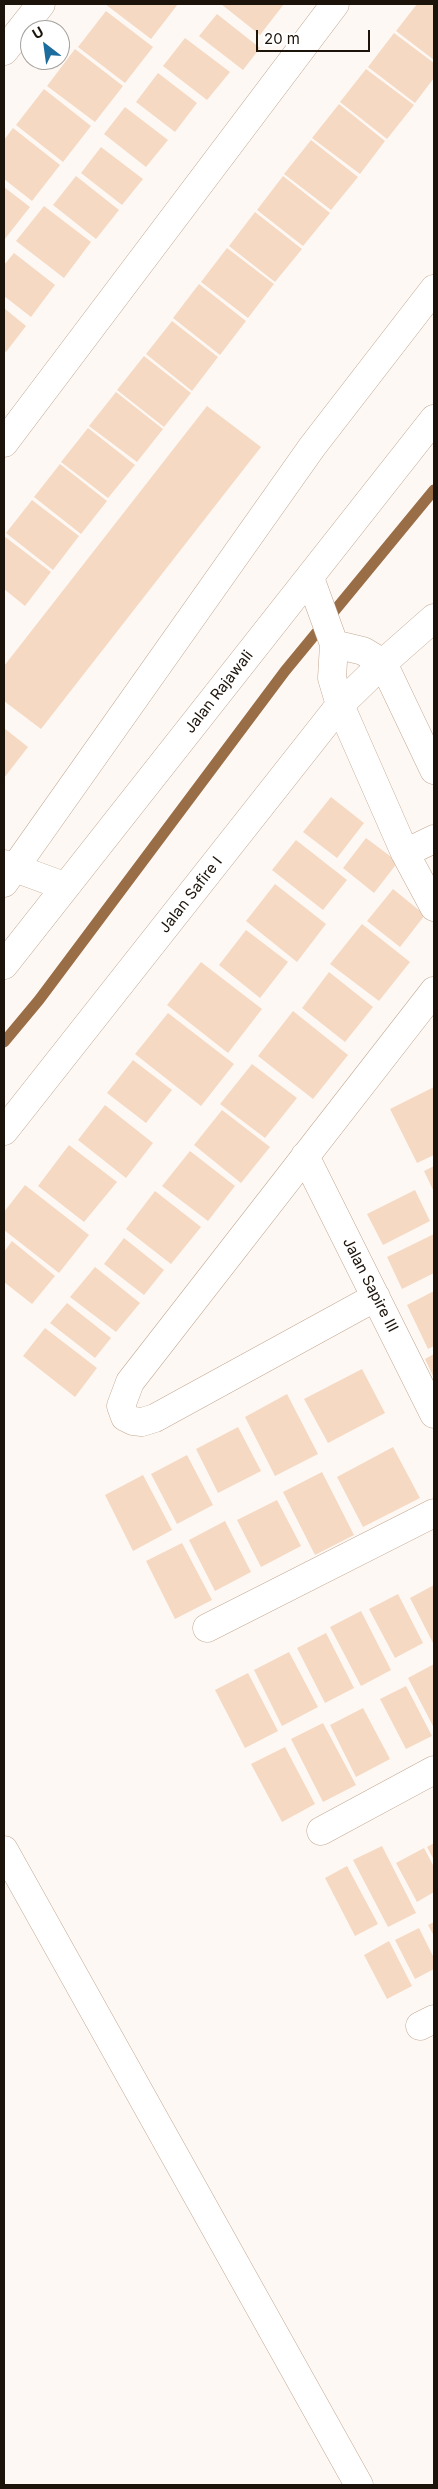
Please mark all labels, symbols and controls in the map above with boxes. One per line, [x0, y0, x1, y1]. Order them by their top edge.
north arrow [20, 20, 70, 70]
scale bar [258, 20, 372, 52]
text: U [29, 23, 46, 42]
text: 20 m [264, 29, 300, 48]
street label: Jalan Rajawali [181, 647, 257, 737]
street label: Jalan Safire I [156, 853, 226, 937]
street label: Jalan Sapire III [339, 1235, 401, 1335]

